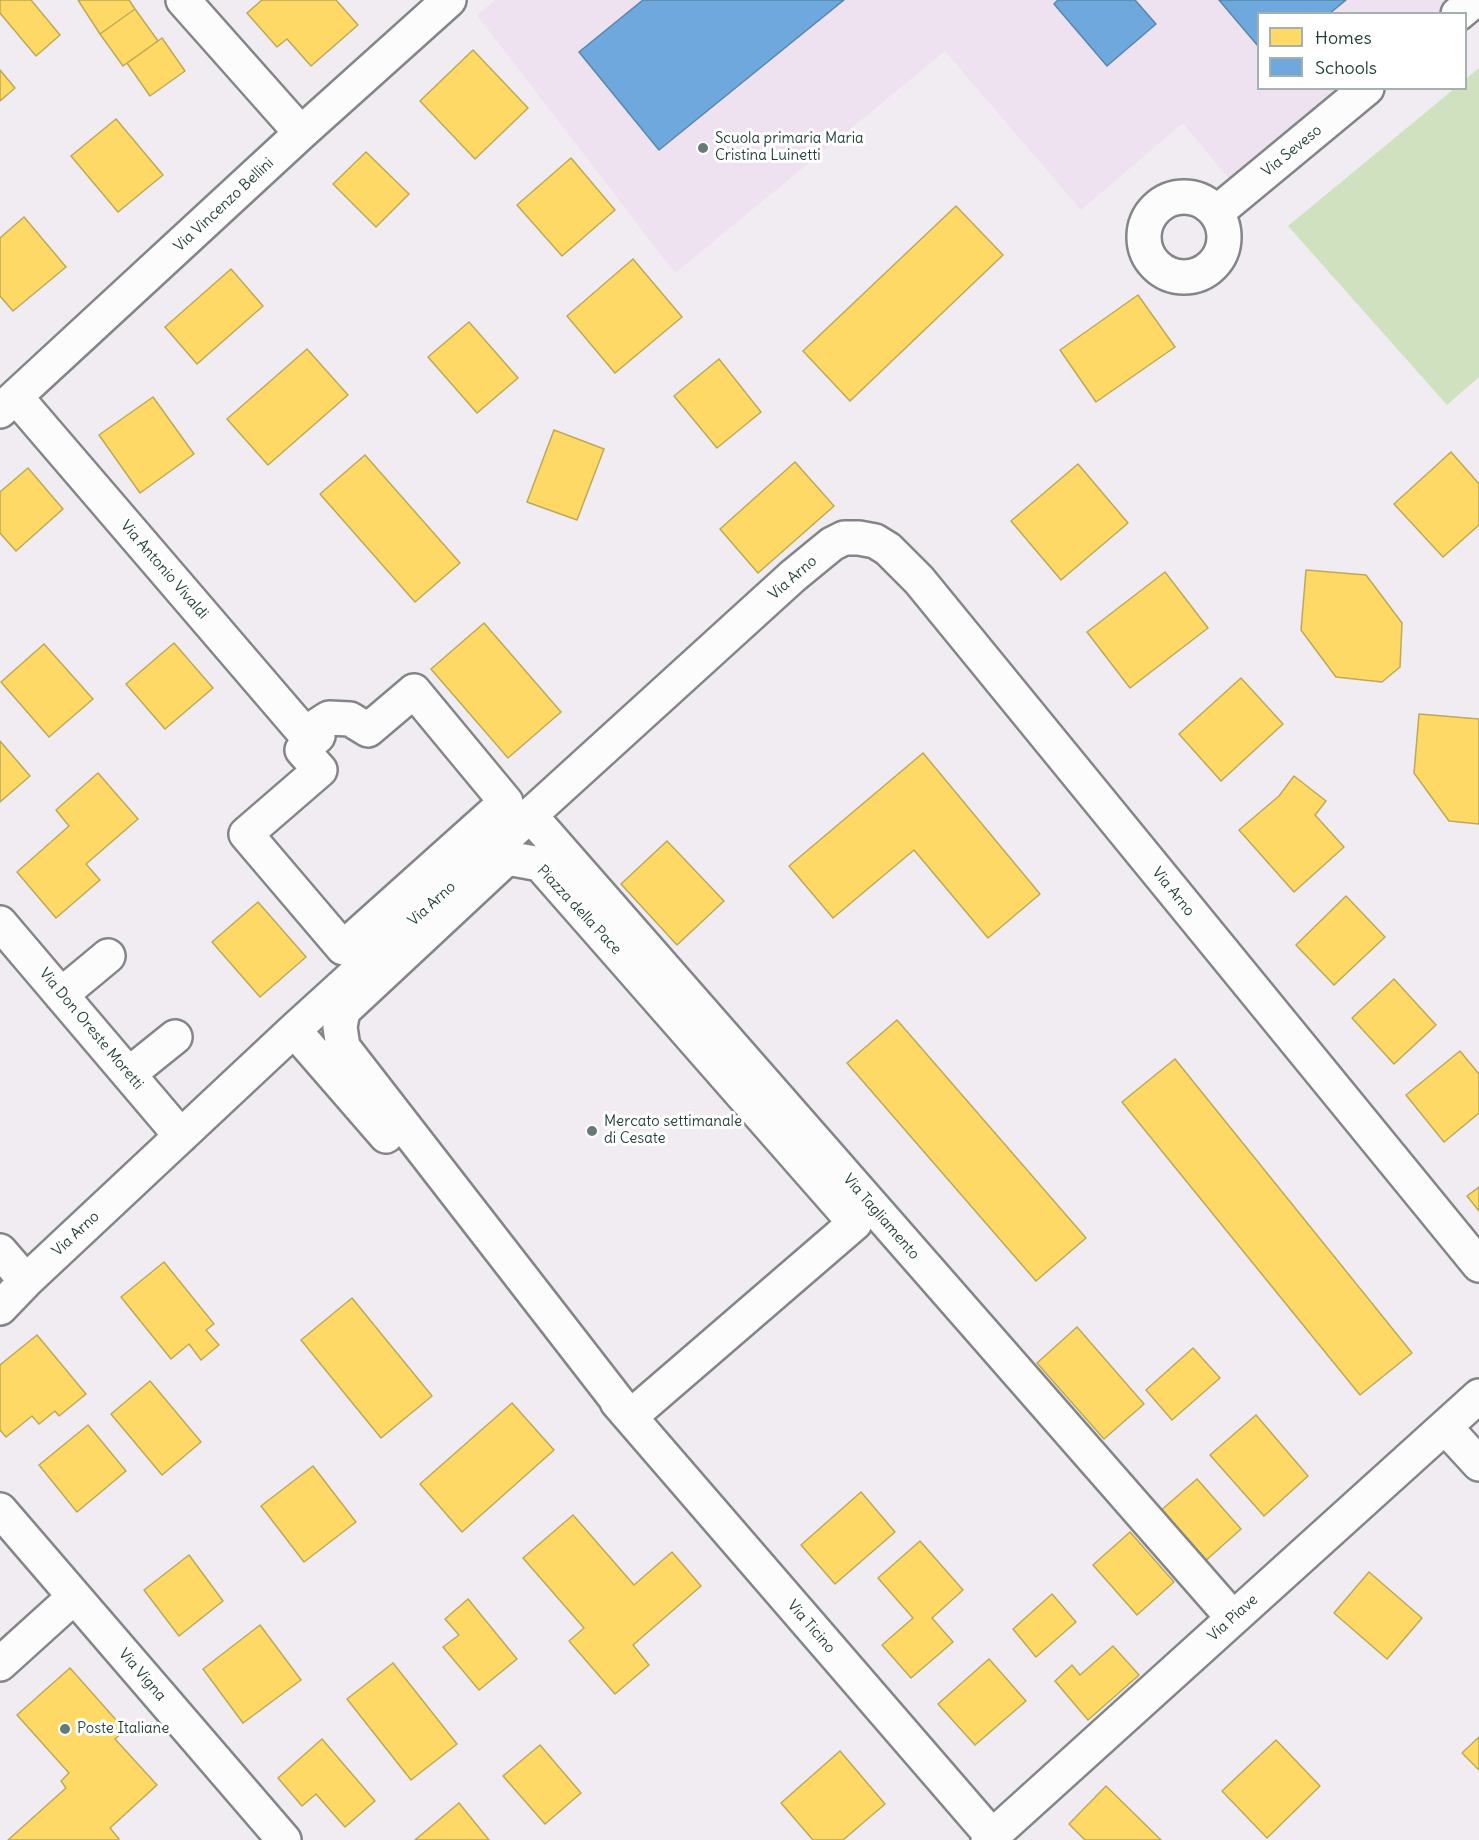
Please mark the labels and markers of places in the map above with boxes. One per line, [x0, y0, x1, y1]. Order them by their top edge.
place label: Scuola primaria Maria Cristina Luinetti [715, 130, 864, 165]
marker: Scuola primaria Maria Cristina Luinetti [696, 141, 710, 155]
place label: Mercato settimanale di Cesate [604, 1113, 742, 1148]
marker: Mercato settimanale di Cesate [585, 1124, 599, 1138]
place label: Poste Italiane [77, 1720, 169, 1738]
marker: Poste Italiane [58, 1722, 72, 1736]

